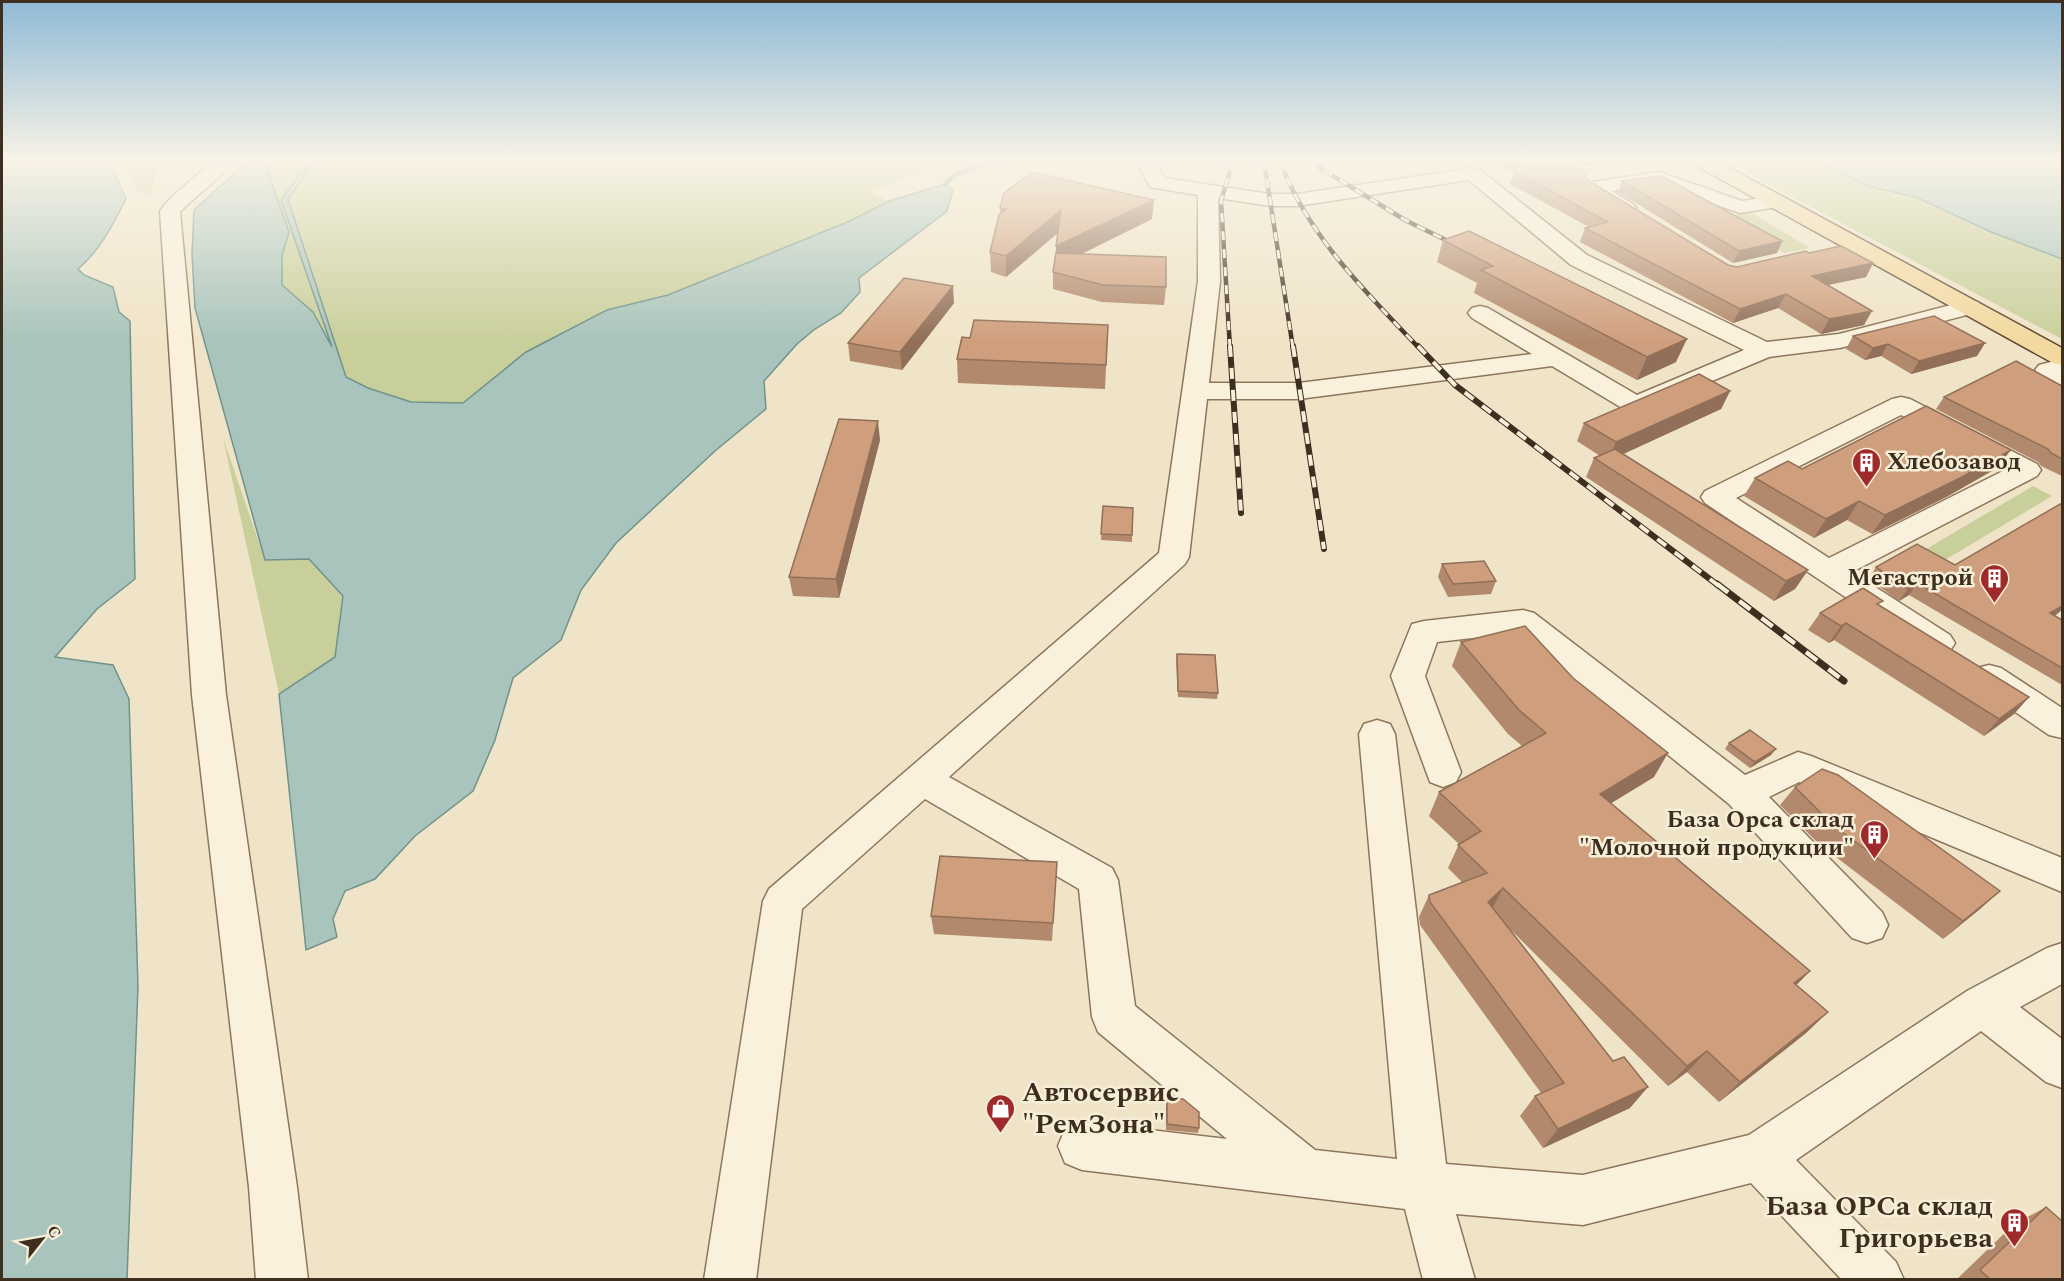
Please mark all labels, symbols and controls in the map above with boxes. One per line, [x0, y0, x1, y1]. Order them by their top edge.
place label: Хлебозавод [1887, 444, 2021, 480]
building icon: Хлебозавод [1850, 446, 1882, 488]
place label: Мегастрой [1847, 560, 1973, 596]
building icon: Мегастрой [1978, 562, 2010, 604]
place label: База Орса склад "Молочной продукции" [1579, 802, 1854, 866]
building icon: База Орса склад "Молочной продукции" [1859, 818, 1891, 860]
place label: Автосервис "РемЗона" [1022, 1071, 1179, 1146]
shop icon: Автосервис "РемЗона" [985, 1092, 1017, 1134]
place label: База ОРСа склад Григорьева [1766, 1185, 1994, 1260]
building icon: База ОРСа склад Григорьева [1998, 1206, 2030, 1248]
north arrow [12, 1209, 72, 1269]
text: С [41, 1221, 67, 1243]

